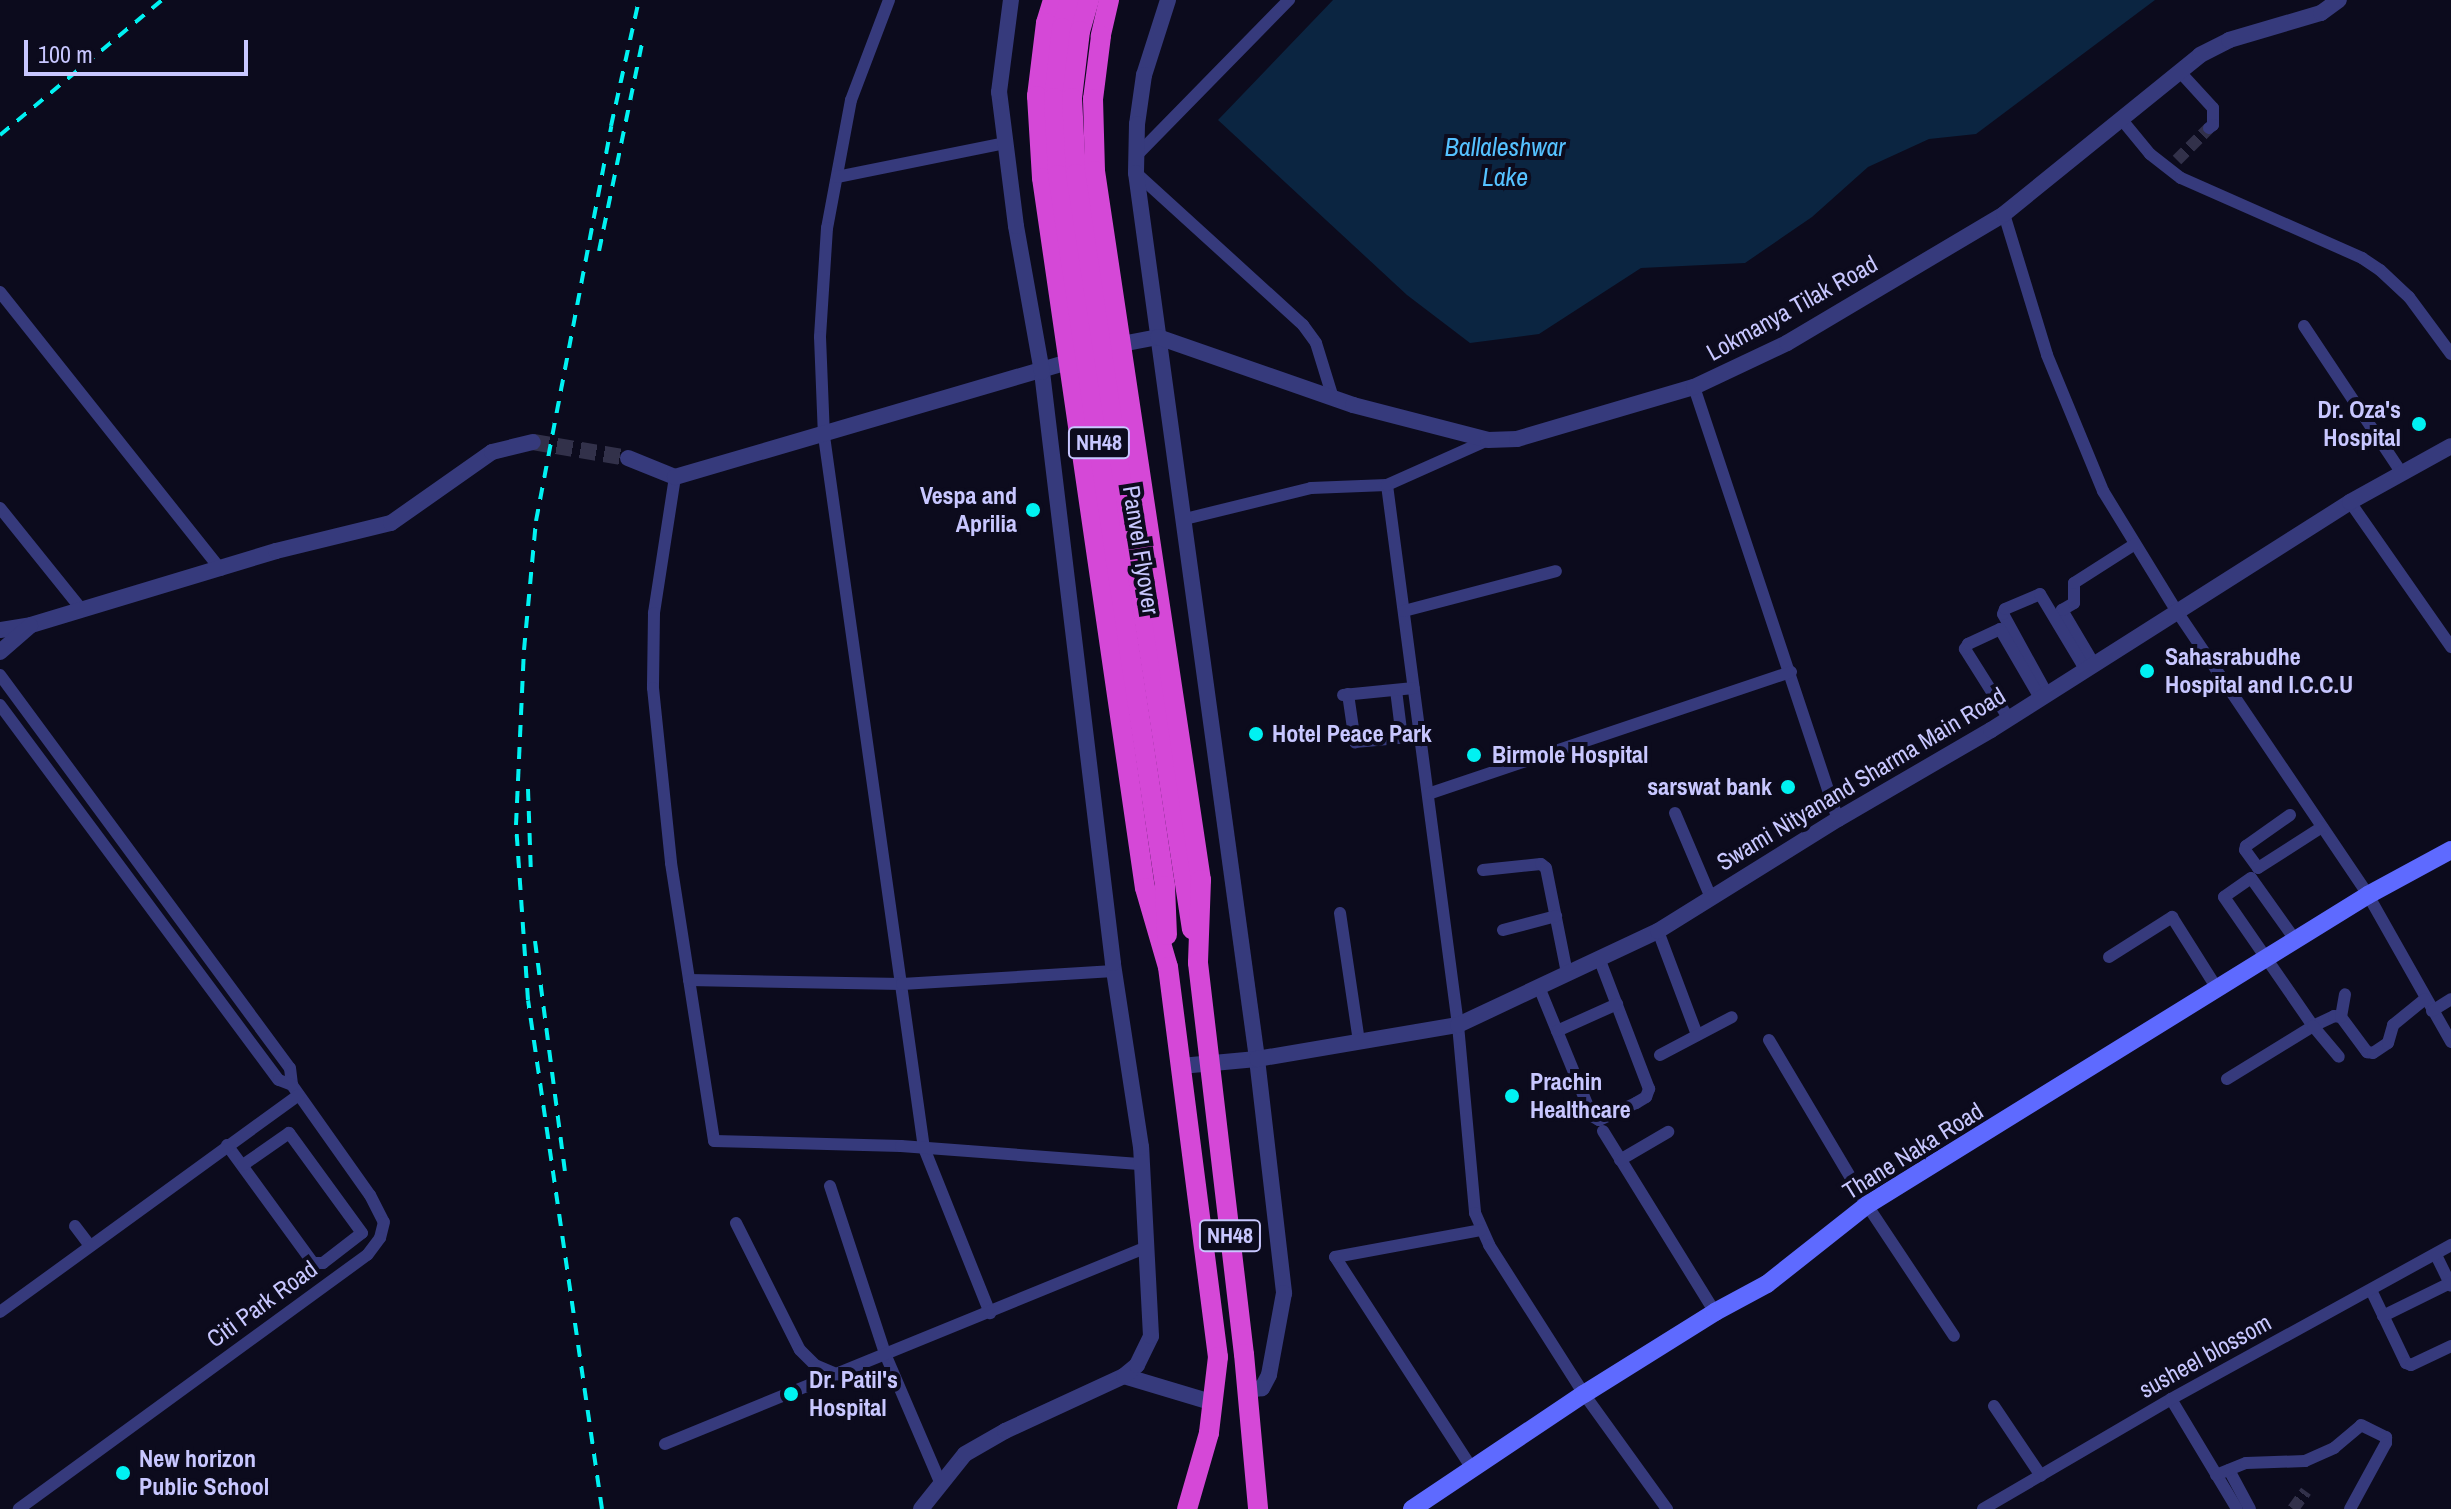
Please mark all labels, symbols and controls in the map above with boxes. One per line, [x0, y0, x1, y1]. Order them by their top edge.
scale bar [28, 24, 252, 74]
text: 100 m [38, 38, 93, 70]
water label: Ballaleshwar Lake [1445, 131, 1565, 192]
street label: Lokmanya Tilak Road [1701, 249, 1883, 367]
place label: Dr. Oza's Hospital [2318, 396, 2401, 452]
marker: Dr. Oza's Hospital [2408, 413, 2430, 435]
road number: NH48 [1067, 425, 1131, 461]
place label: Vespa and Aprilia [920, 482, 1017, 538]
street label: Panvel Flyover [1117, 483, 1165, 617]
marker: Vespa and Aprilia [1024, 501, 1042, 519]
place label: Sahasrabudhe Hospital and I.C.C.U [2165, 643, 2353, 699]
marker: Sahasrabudhe Hospital and I.C.C.U [2136, 660, 2158, 682]
street label: Swami Nityanand Sharma Main Road [1712, 681, 2010, 877]
place label: Hotel Peace Park [1272, 720, 1432, 748]
marker: Hotel Peace Park [1247, 725, 1265, 743]
place label: Birmole Hospital [1492, 741, 1648, 769]
marker: Birmole Hospital [1463, 744, 1485, 766]
place label: sarswat bank [1647, 773, 1772, 801]
marker: sarswat bank [1779, 778, 1797, 796]
place label: Prachin Healthcare [1530, 1068, 1631, 1124]
marker: Prachin Healthcare [1501, 1085, 1523, 1107]
street label: Thane Naka Road [1838, 1096, 1988, 1206]
road number: NH48 [1198, 1218, 1262, 1254]
street label: Citi Park Road [201, 1254, 323, 1354]
street label: susheel blossom [2134, 1308, 2276, 1404]
place label: Dr. Patil's Hospital [809, 1366, 898, 1422]
marker: Dr. Patil's Hospital [780, 1383, 802, 1405]
place label: New horizon Public School [139, 1445, 269, 1501]
marker: New horizon Public School [114, 1464, 132, 1482]

